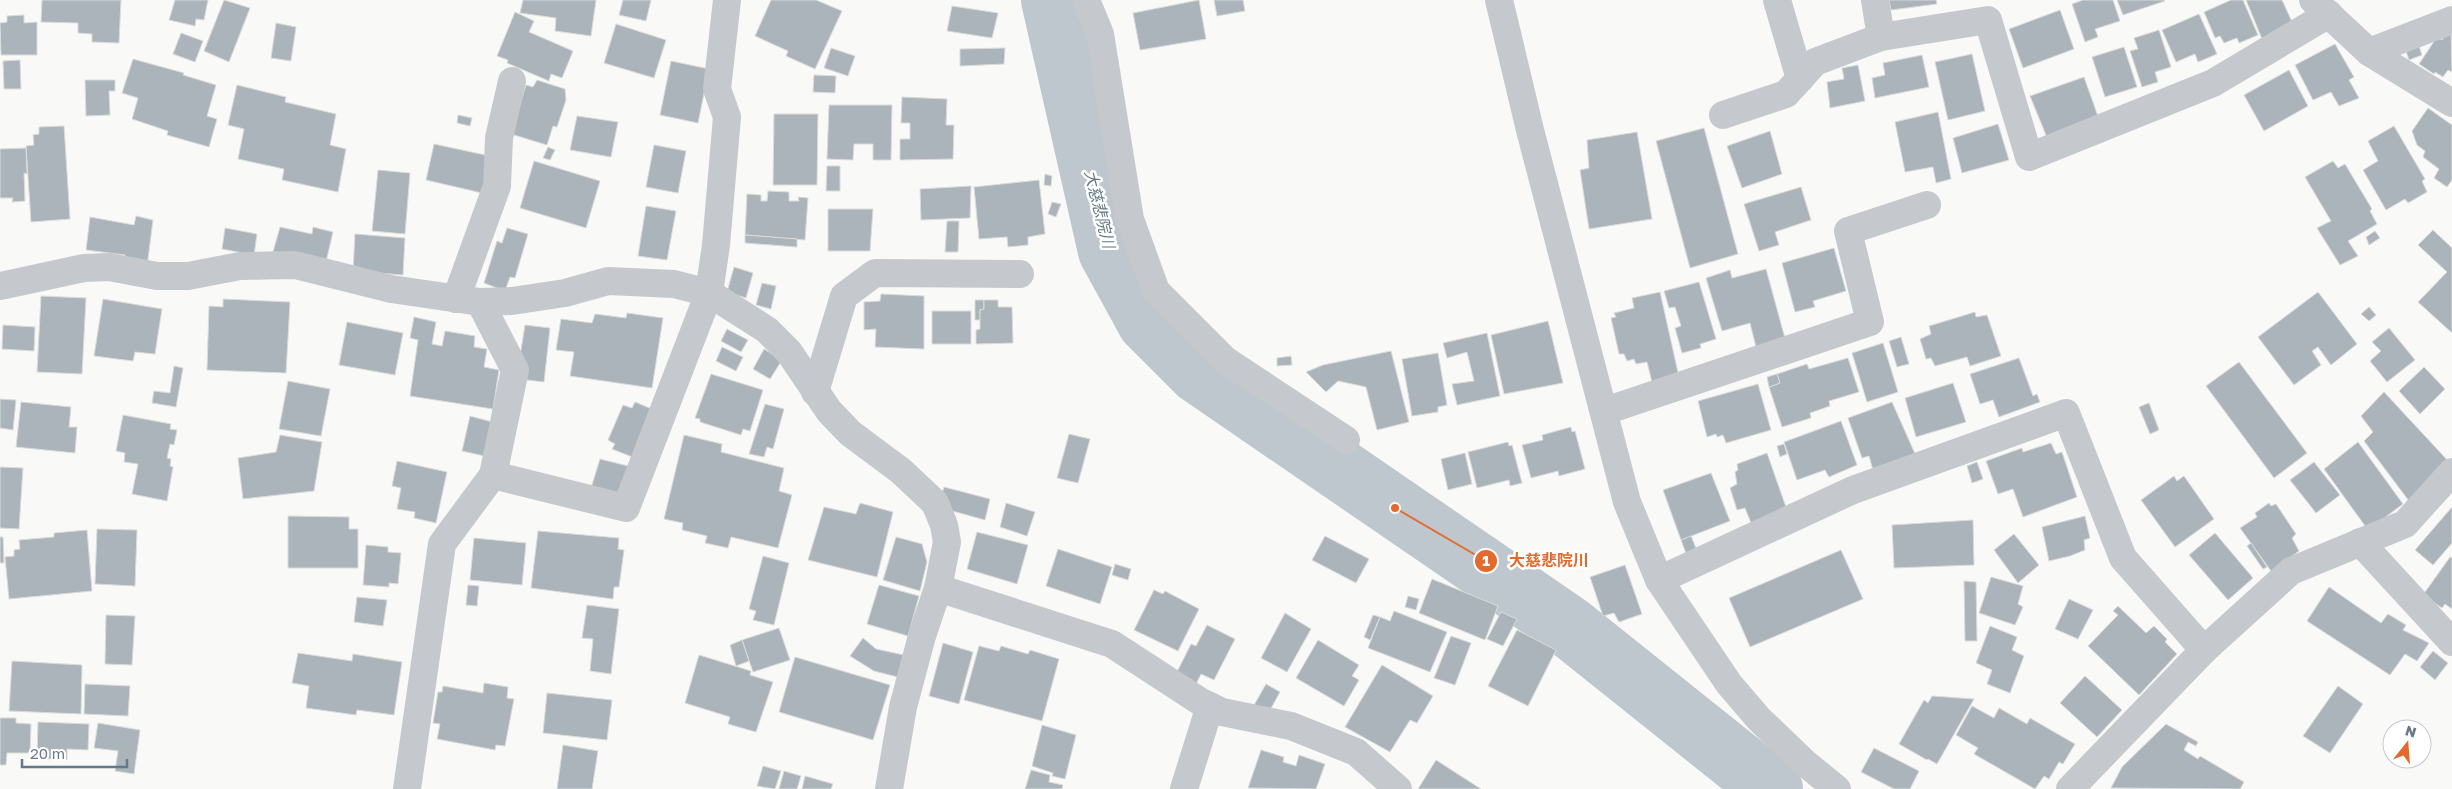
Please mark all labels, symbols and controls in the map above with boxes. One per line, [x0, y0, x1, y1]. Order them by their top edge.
water label: 大慈悲院川 [1081, 168, 1120, 252]
callout: 大慈悲院川 [1474, 545, 1599, 576]
text: 大慈悲院川 [1509, 550, 1589, 570]
text: 1 [1482, 551, 1490, 569]
north arrow [2382, 719, 2432, 769]
text: N [2403, 721, 2419, 741]
scale bar [22, 736, 128, 768]
text: 20 m [30, 744, 65, 762]

